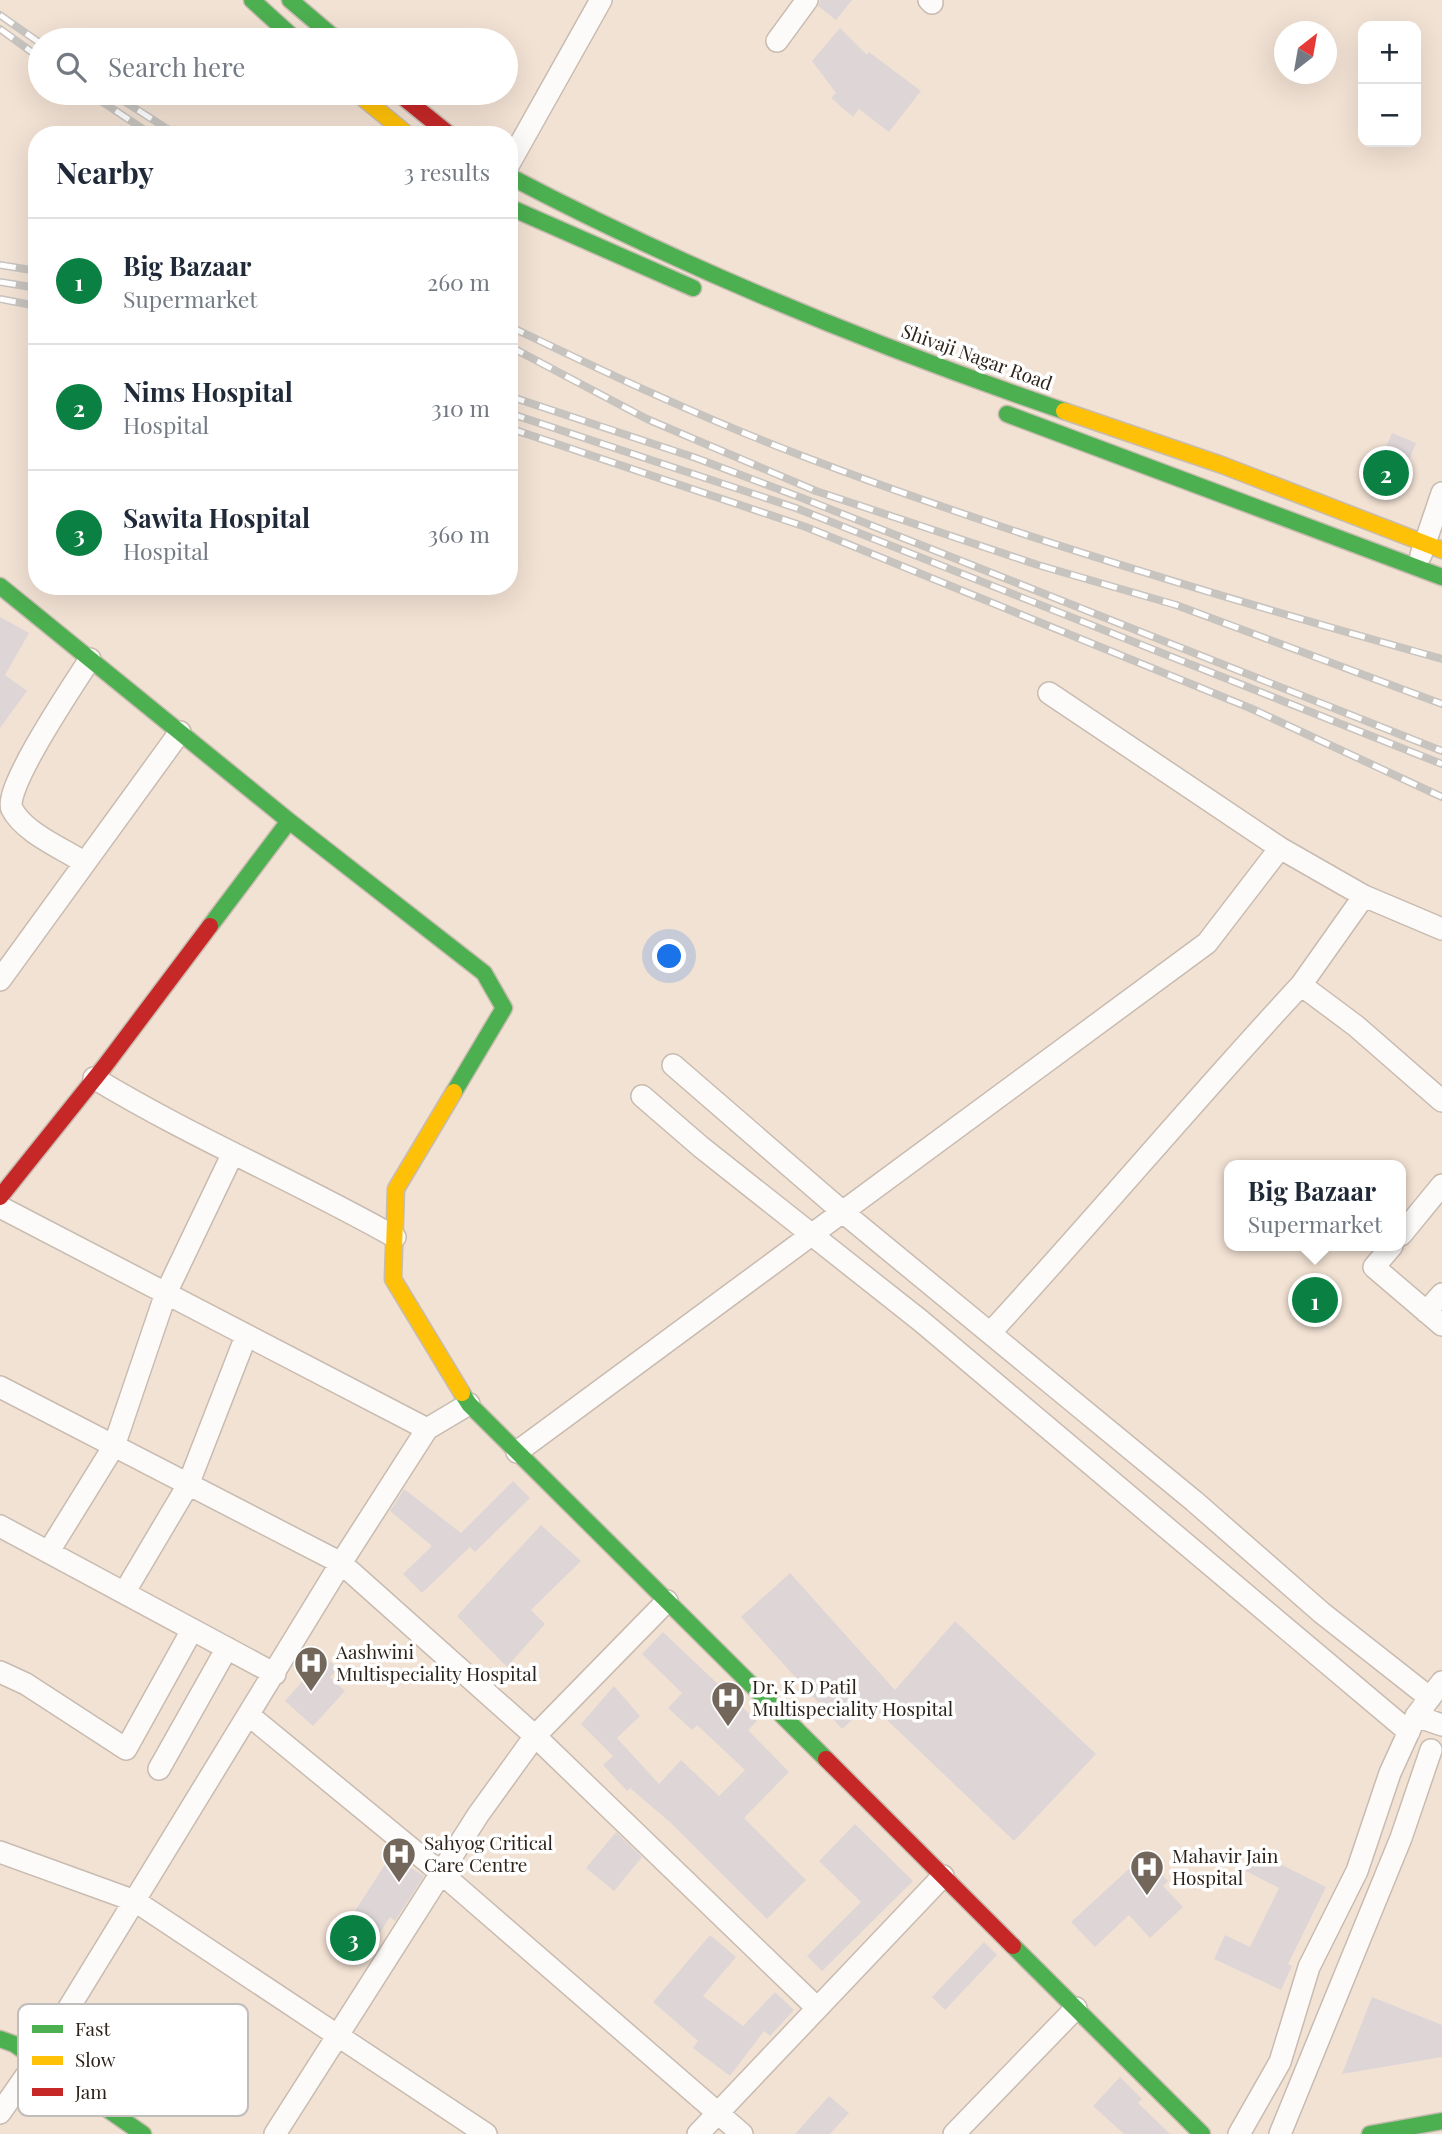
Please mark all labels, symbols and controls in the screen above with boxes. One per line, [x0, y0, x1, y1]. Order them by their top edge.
north arrow [1274, 21, 1337, 84]
map controls [1358, 21, 1421, 147]
button: + [1358, 21, 1421, 84]
search box [28, 28, 518, 105]
icon: search [52, 48, 90, 86]
text: Search here [108, 49, 245, 84]
button: − [1358, 84, 1421, 147]
text: Nearby [56, 152, 154, 192]
text: 3 results [404, 156, 490, 187]
text: Big Bazaar [123, 248, 251, 283]
text: 1 [75, 266, 83, 297]
text: 260 m [427, 266, 490, 297]
text: Supermarket [123, 283, 257, 314]
street label: Shivaji Nagar Road [898, 317, 1056, 395]
text: Nims Hospital [123, 374, 293, 409]
text: 2 [73, 392, 85, 423]
text: 310 m [431, 392, 490, 423]
text: Hospital [123, 409, 209, 440]
pin: 2 [1363, 447, 1409, 499]
text: Sawita Hospital [123, 500, 310, 535]
text: 3 [73, 518, 85, 549]
text: 360 m [428, 518, 490, 549]
text: Hospital [123, 535, 209, 566]
your location [652, 939, 686, 973]
popup [1224, 1160, 1406, 1251]
text: Big Bazaar [1248, 1173, 1376, 1208]
text: Supermarket [1248, 1208, 1382, 1239]
pin: 1 [1292, 1274, 1338, 1326]
place label: Aashwini Multispeciality Hospital [335, 1638, 538, 1686]
hospital icon: Aashwini Multispeciality Hospital [292, 1644, 330, 1693]
place label: Dr. K D Patil Multispeciality Hospital [752, 1673, 954, 1721]
hospital icon: Dr. K D Patil Multispeciality Hospital [709, 1679, 747, 1728]
place label: Sahyog Critical Care Centre [424, 1829, 553, 1877]
hospital icon: Sahyog Critical Care Centre [380, 1835, 418, 1884]
place label: Mahavir Jain Hospital [1172, 1842, 1279, 1890]
hospital icon: Mahavir Jain Hospital [1128, 1848, 1166, 1897]
pin: 3 [330, 1912, 376, 1964]
legend [18, 2004, 248, 2116]
text: Fast [75, 2015, 111, 2041]
text: Slow [75, 2046, 116, 2072]
text: Jam [74, 2078, 107, 2104]

